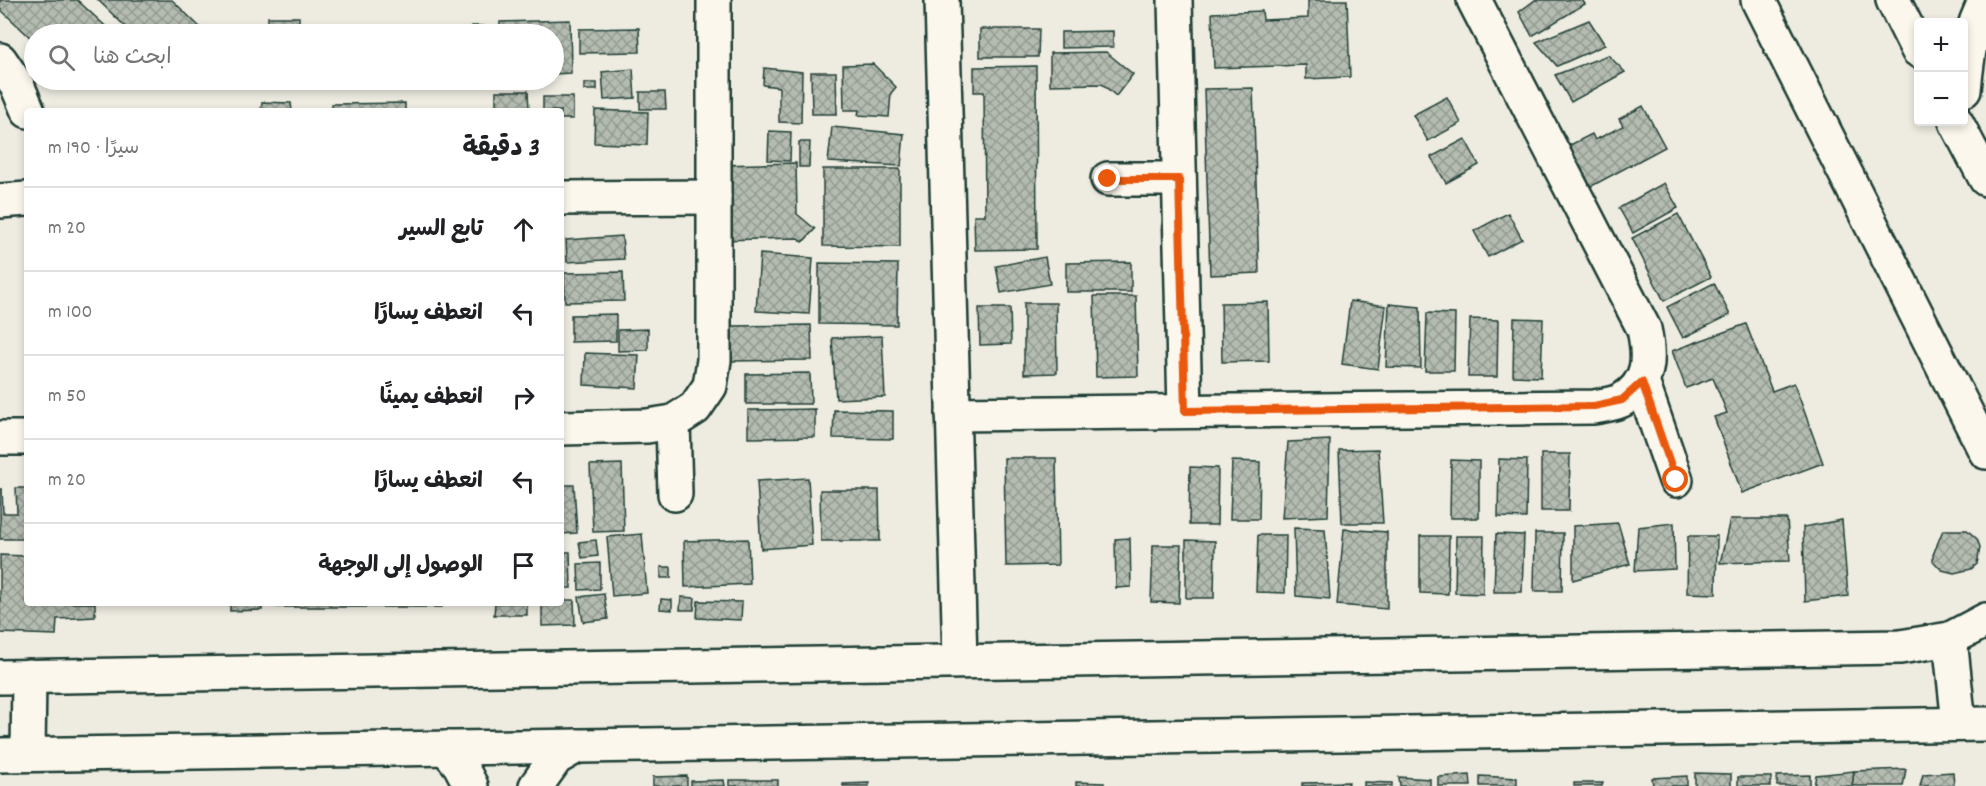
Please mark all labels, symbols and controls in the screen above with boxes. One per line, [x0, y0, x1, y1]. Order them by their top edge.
map controls [1914, 18, 1968, 126]
button: + [1914, 18, 1968, 72]
search box [24, 24, 564, 90]
icon: search [45, 41, 78, 74]
text: ابحث هنا [93, 43, 172, 74]
button: − [1914, 72, 1968, 126]
text: 3 دقيقة [463, 131, 540, 168]
text: سيرًا · 190 m [48, 135, 139, 163]
route end [1094, 165, 1120, 191]
icon: ahead [507, 213, 540, 246]
text: 20 m [48, 215, 86, 243]
text: تابع السير [400, 215, 483, 246]
icon: left [507, 297, 540, 330]
text: 100 m [48, 299, 93, 327]
text: انعطف يسارًا [374, 299, 483, 330]
icon: right [507, 381, 540, 414]
text: 50 m [48, 383, 87, 411]
text: انعطف يمينًا [380, 383, 483, 414]
icon: left [507, 465, 540, 498]
route start [1662, 466, 1688, 492]
text: 20 m [48, 467, 86, 495]
text: انعطف يسارًا [374, 467, 483, 498]
icon: arrive [507, 549, 540, 582]
text: الوصول إلى الوجهة [318, 551, 483, 582]

